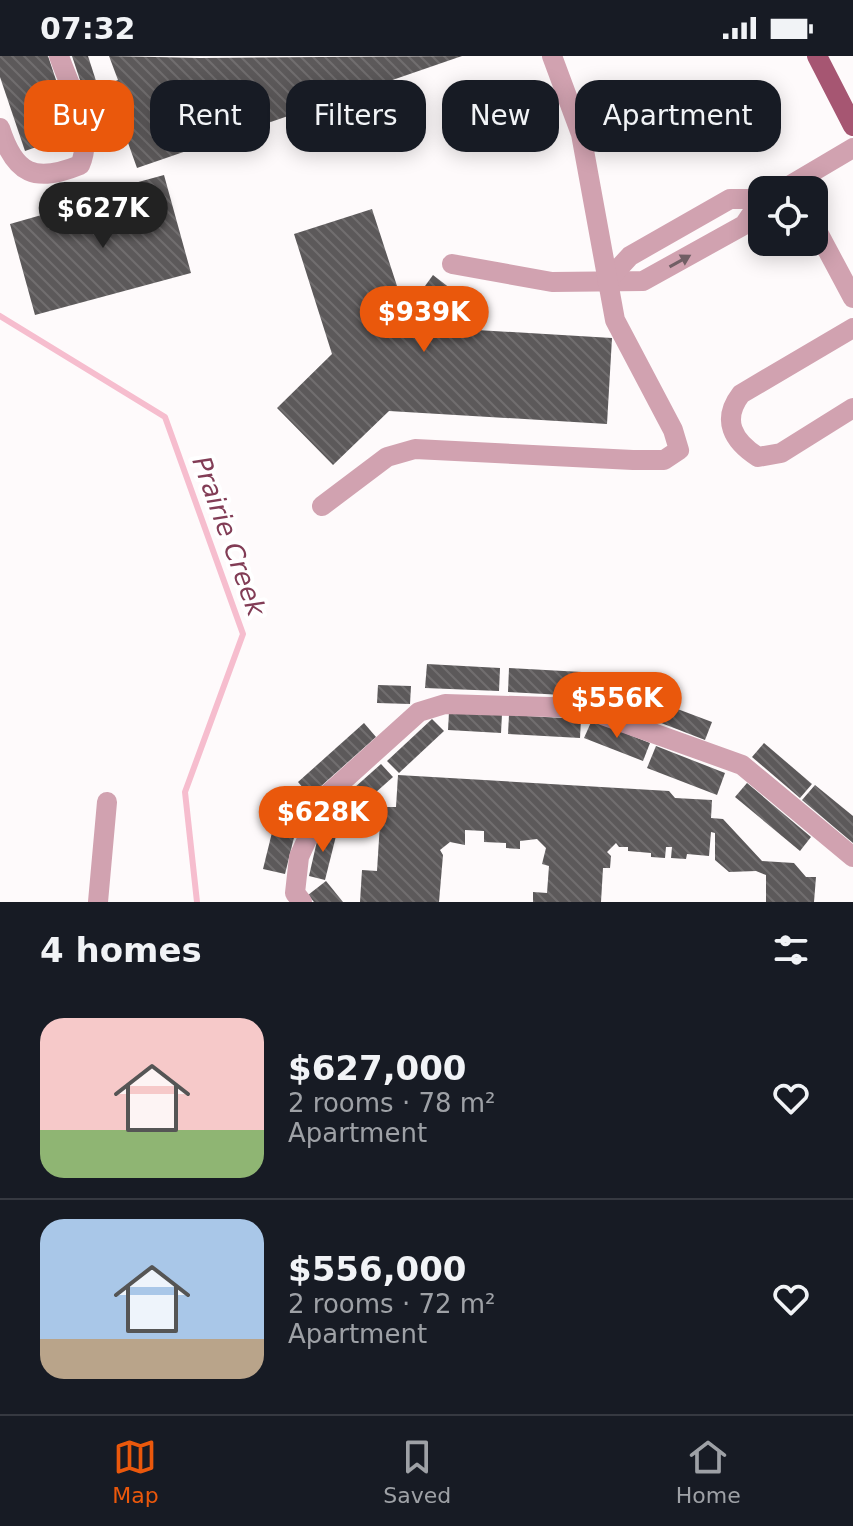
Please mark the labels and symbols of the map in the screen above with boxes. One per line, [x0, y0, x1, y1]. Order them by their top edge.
pin: $627K [47, 182, 159, 250]
one-way arrow [669, 254, 691, 268]
pin: $939K [368, 286, 480, 354]
water label: Prairie Creek [186, 452, 272, 621]
pin: $556K [561, 672, 673, 740]
pin: $628K [267, 786, 379, 854]

